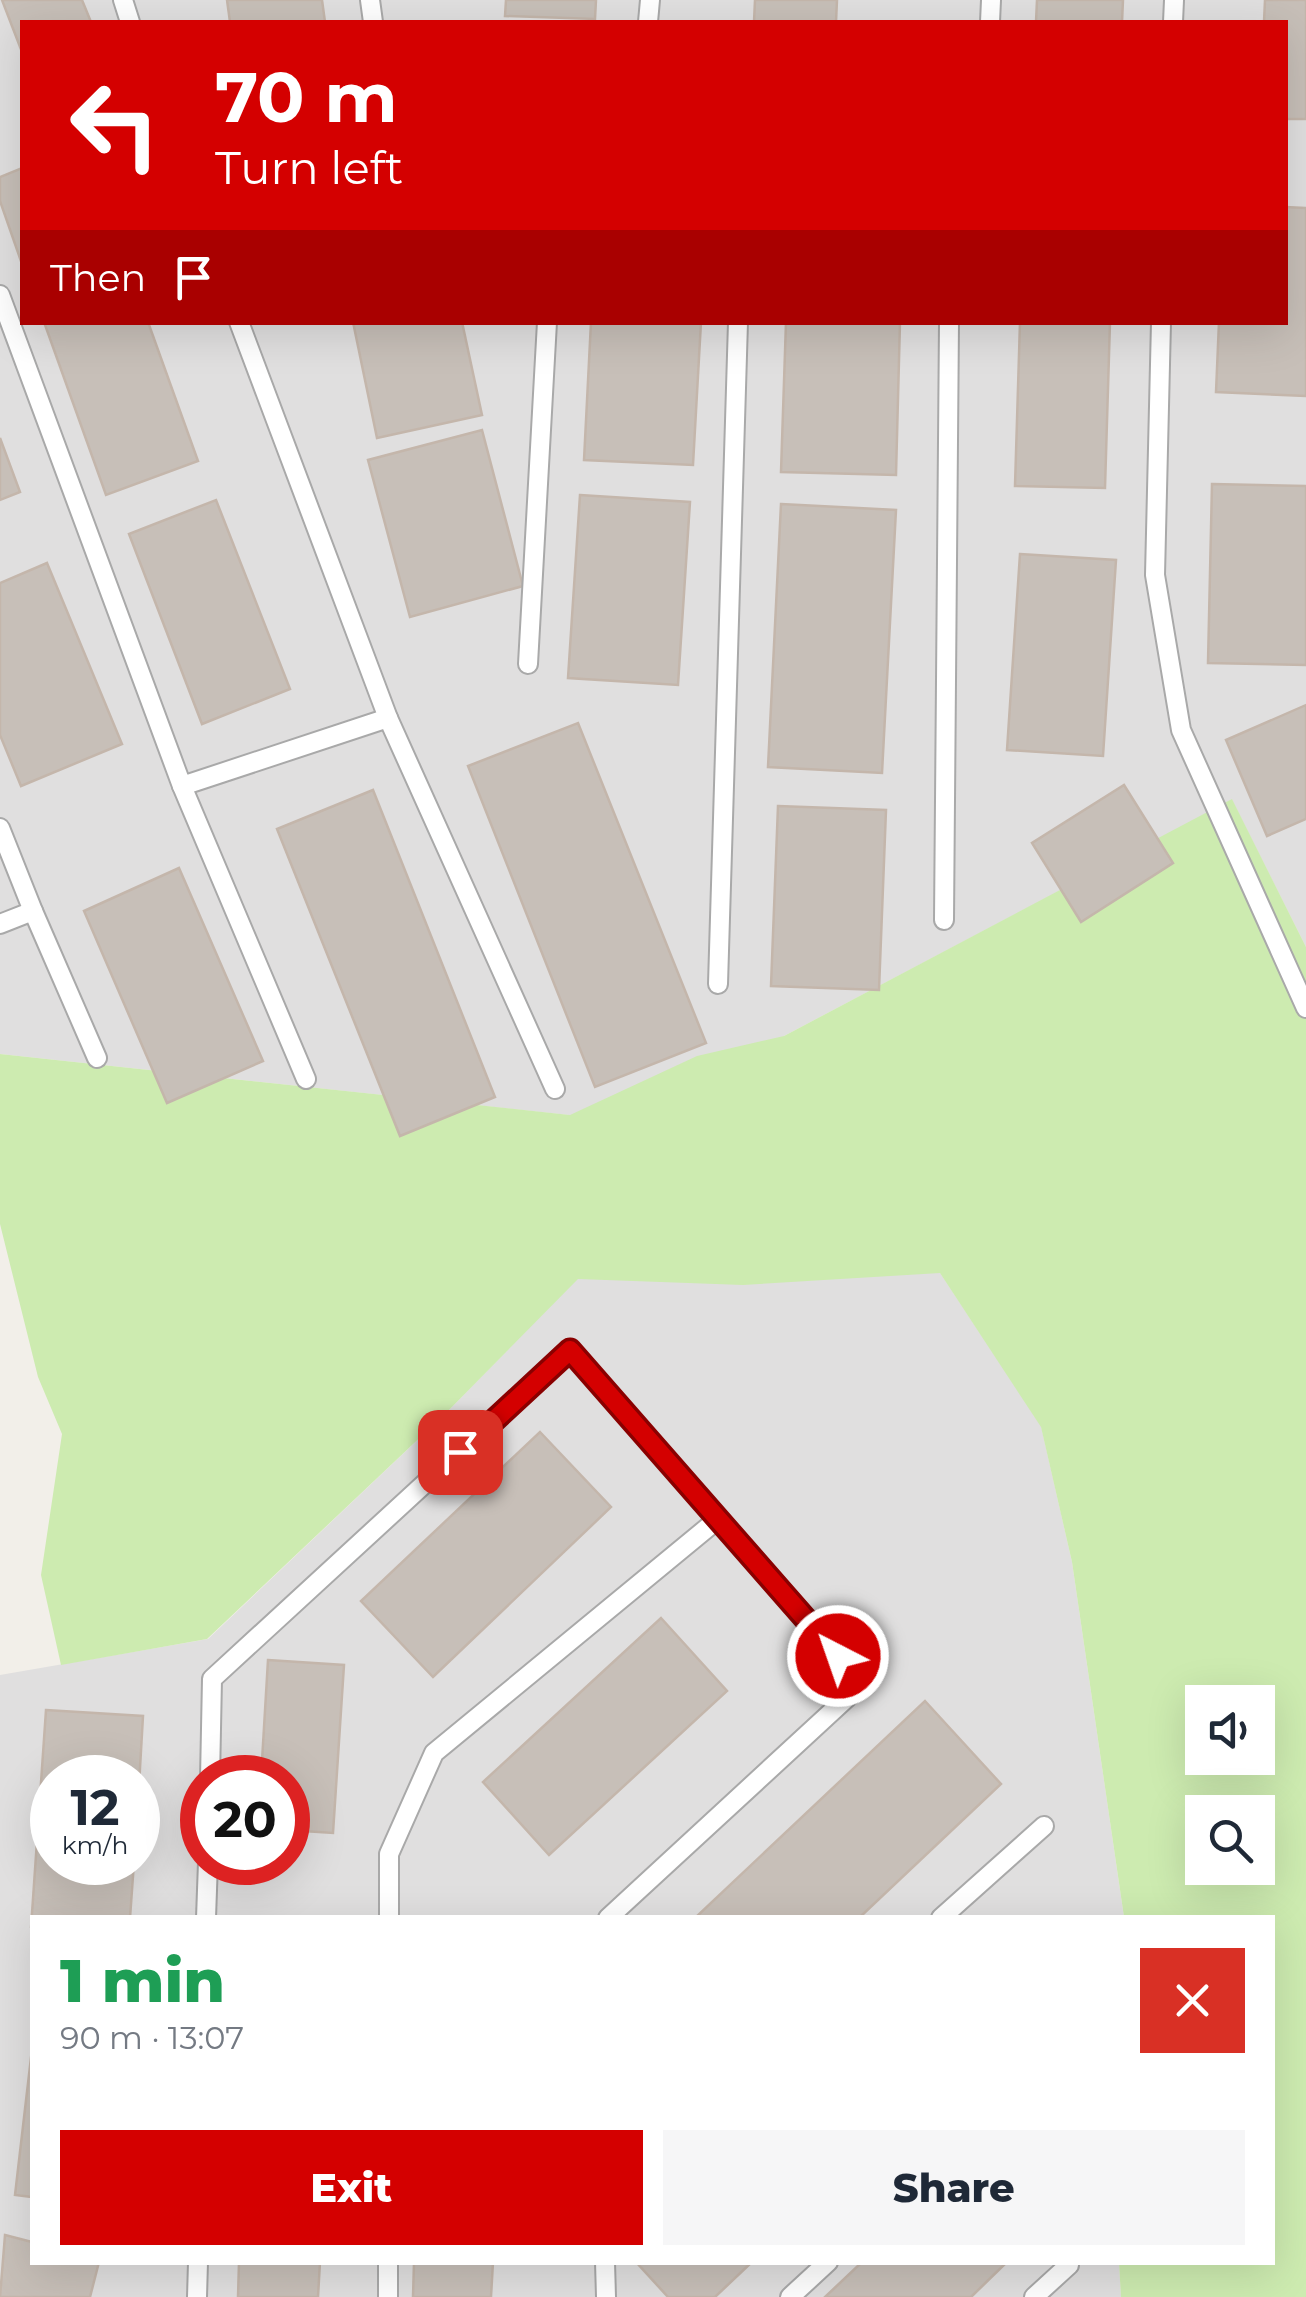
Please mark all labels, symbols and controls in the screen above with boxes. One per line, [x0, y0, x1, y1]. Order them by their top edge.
text: 70 m [215, 54, 398, 140]
icon: left [50, 60, 180, 190]
text: Turn left [215, 140, 403, 195]
icon: arrive [166, 250, 221, 305]
text: Then [50, 254, 146, 301]
pin [418, 1410, 503, 1495]
icon: arrive [433, 1425, 488, 1480]
position arrow [786, 1604, 890, 1708]
map controls [1185, 1685, 1275, 1885]
button: sound [1185, 1685, 1275, 1775]
speed limit sign: 20 [180, 1755, 310, 1885]
text: 12 [70, 1777, 120, 1838]
button: search [1185, 1795, 1275, 1885]
text: km/h [62, 1830, 128, 1860]
text: 1 min [60, 1944, 225, 2017]
button: close [1140, 1948, 1245, 2053]
text: 90 m · 13:07 [60, 2018, 244, 2057]
button: Exit [60, 2130, 643, 2245]
button: Share [663, 2130, 1245, 2245]

